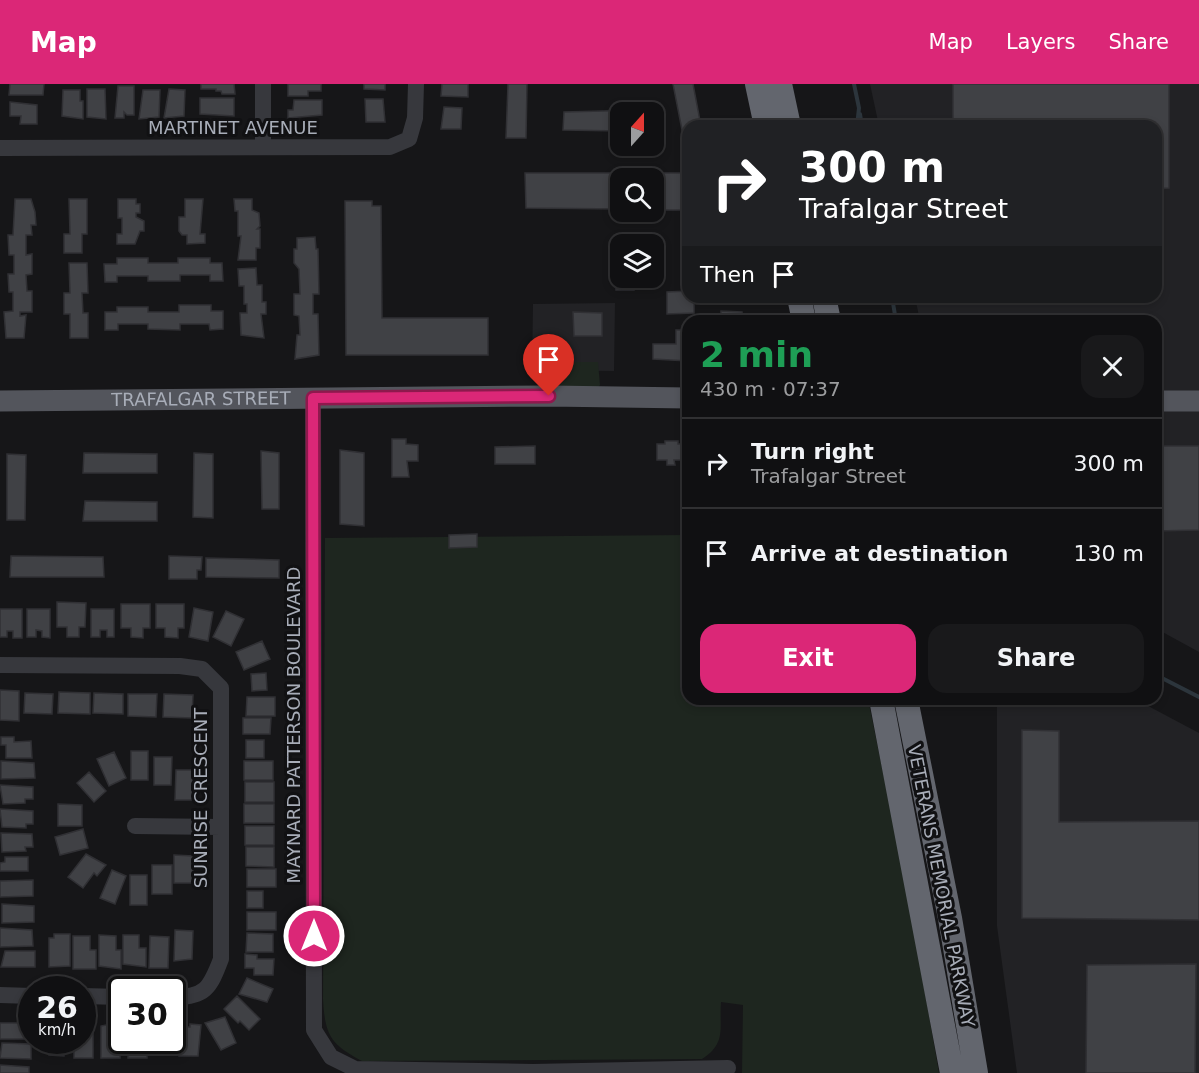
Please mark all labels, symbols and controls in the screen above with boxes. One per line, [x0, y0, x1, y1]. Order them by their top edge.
text: Map [30, 26, 97, 59]
text: Map [929, 30, 973, 54]
text: Layers [1006, 30, 1075, 54]
text: Share [1108, 30, 1169, 54]
north arrow [610, 102, 664, 156]
map controls [610, 102, 664, 288]
street label: MARTINET AVENUE [148, 117, 318, 138]
text: 300 m [799, 143, 945, 192]
icon: right [700, 144, 778, 222]
button: search [610, 168, 664, 222]
text: Trafalgar Street [799, 193, 1008, 224]
button: layers [610, 234, 664, 288]
icon: arrive [767, 258, 800, 291]
text: Then [700, 262, 755, 287]
pin [523, 334, 574, 396]
text: 2 min [700, 334, 813, 375]
button: close [1081, 335, 1144, 398]
icon: arrive [532, 343, 565, 376]
text: 430 m · 07:37 [700, 377, 841, 401]
street label: TRAFALGAR STREET [110, 387, 292, 410]
text: Turn right [751, 439, 874, 464]
icon: right [700, 447, 733, 480]
text: 300 m [1074, 451, 1144, 476]
text: Trafalgar Street [751, 464, 906, 488]
icon: arrive [700, 537, 733, 570]
text: Arrive at destination [751, 541, 1008, 566]
text: 130 m [1074, 541, 1144, 566]
street label: MAYNARD PATTERSON BOULEVARD [283, 567, 304, 883]
button: Exit [700, 624, 916, 693]
button: Share [928, 624, 1144, 693]
street label: SUNRISE CRESCENT [190, 707, 211, 888]
street label: VETERANS MEMORIAL PARKWAY [904, 743, 979, 1030]
position arrow [282, 904, 346, 968]
speed limit sign: 30 [108, 976, 186, 1054]
text: 26 [36, 990, 78, 1025]
text: km/h [38, 1021, 76, 1039]

